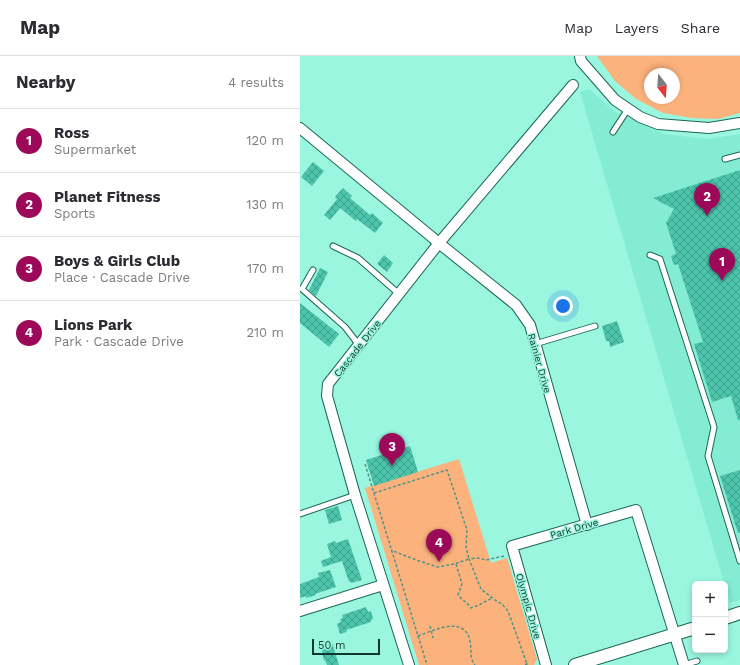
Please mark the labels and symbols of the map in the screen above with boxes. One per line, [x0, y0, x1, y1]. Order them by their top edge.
north arrow [644, 68, 680, 104]
pin: 2 [694, 183, 720, 216]
pin: 1 [709, 248, 735, 281]
your location [553, 296, 573, 316]
street label: Cascade Drive [332, 317, 383, 379]
street label: Rainier Drive [526, 332, 553, 395]
pin: 3 [379, 433, 405, 466]
street label: Park Drive [549, 516, 600, 541]
pin: 4 [426, 529, 452, 562]
street label: Olympic Drive [514, 572, 543, 640]
scale bar [312, 637, 380, 656]

